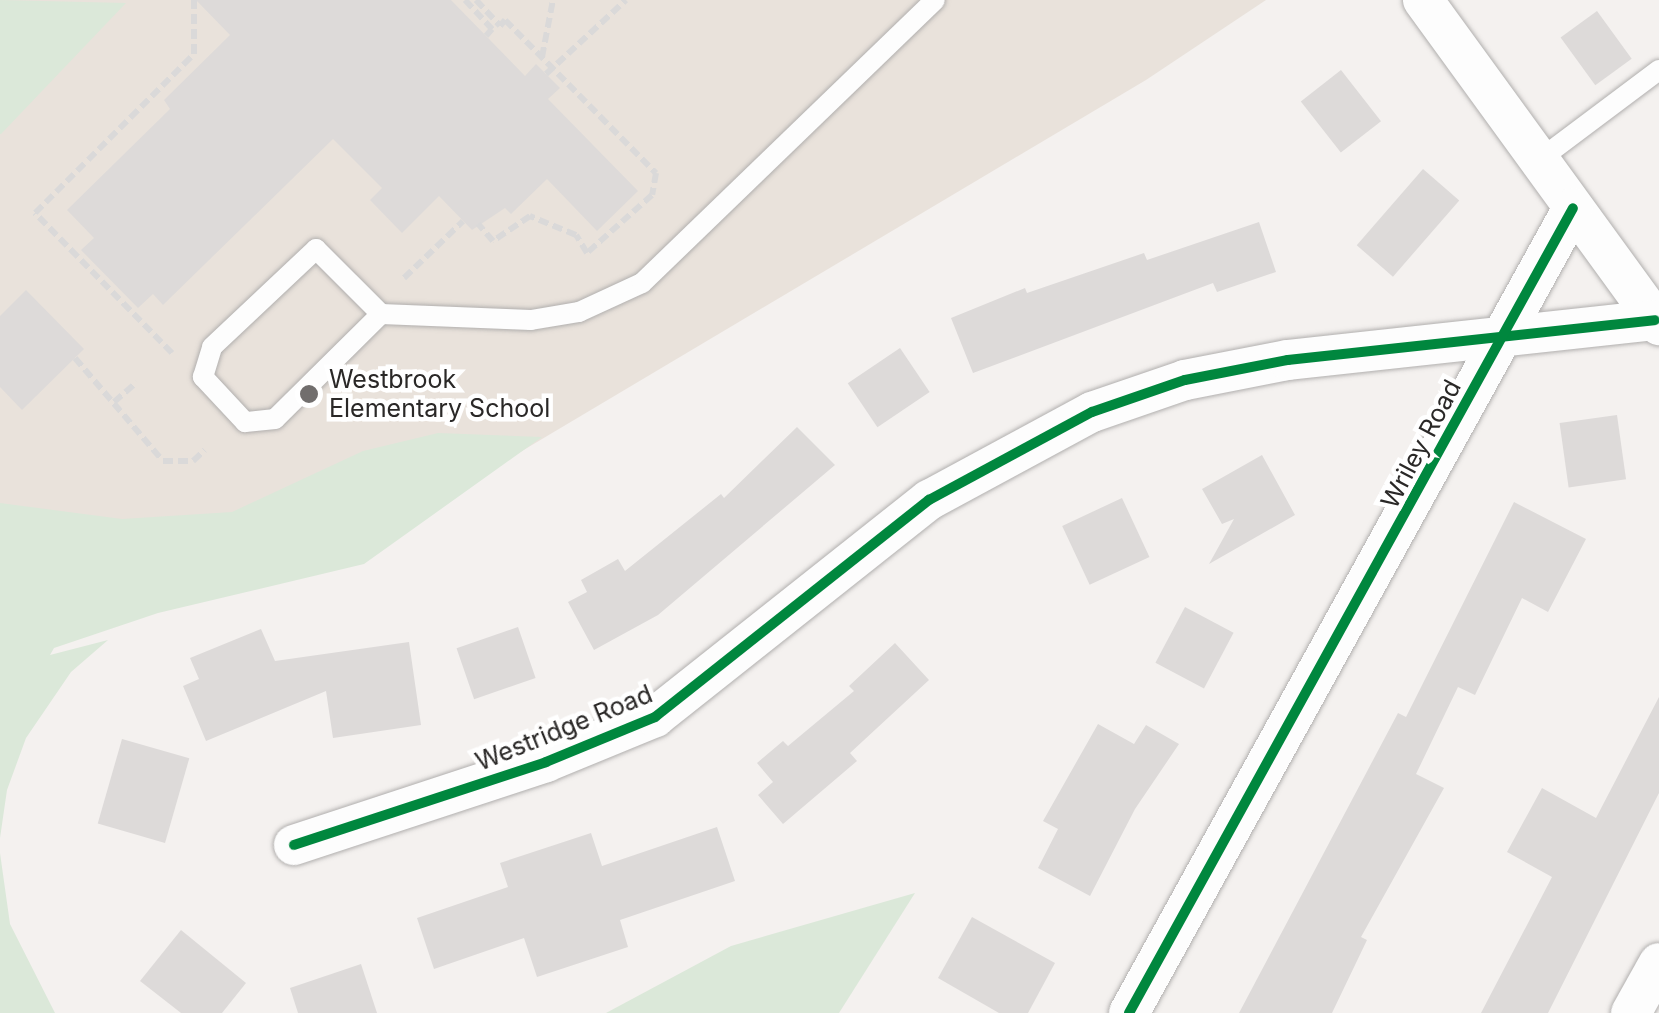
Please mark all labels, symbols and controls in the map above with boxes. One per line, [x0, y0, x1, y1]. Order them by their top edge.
place label: Westbrook Elementary School [329, 365, 550, 424]
street label: Wriley Road [1375, 375, 1467, 513]
marker: Westbrook Elementary School [298, 383, 320, 405]
street label: Westridge Road [471, 679, 657, 777]

